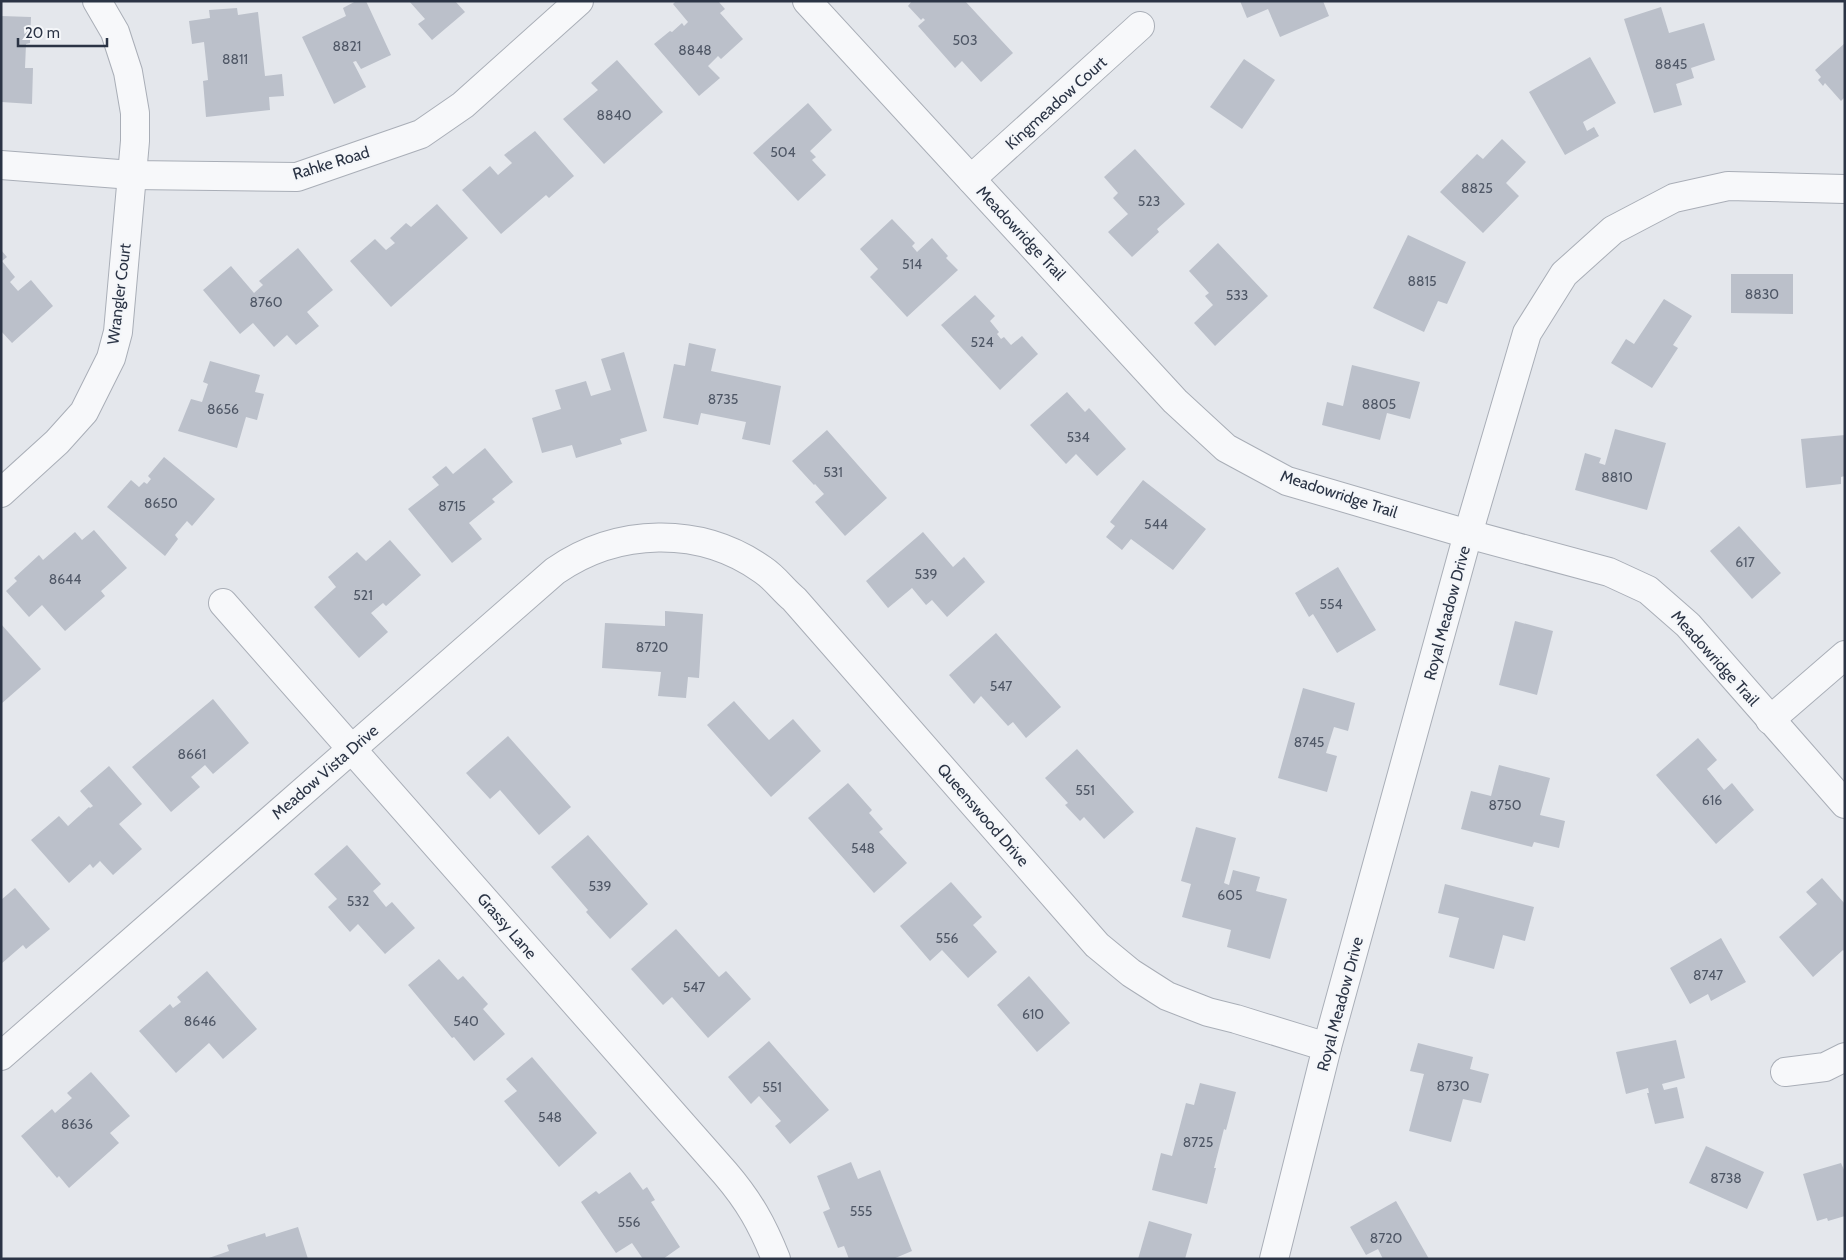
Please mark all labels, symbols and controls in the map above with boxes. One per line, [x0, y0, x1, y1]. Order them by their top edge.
scale bar [18, 15, 106, 47]
text: 20 m [25, 24, 60, 42]
house number: 503 [953, 31, 977, 49]
house number: 8821 [333, 37, 361, 55]
house number: 8848 [678, 41, 712, 59]
house number: 8811 [222, 50, 248, 68]
street label: Kingmeadow Court [1001, 52, 1111, 153]
house number: 8845 [1655, 55, 1687, 73]
house number: 8840 [597, 106, 632, 124]
street label: Rahke Road [290, 142, 372, 184]
house number: 504 [770, 143, 796, 161]
house number: 8825 [1461, 179, 1493, 197]
street label: Meadowridge Trail [972, 182, 1070, 284]
house number: 523 [1138, 192, 1160, 210]
street label: Wrangler Court [103, 242, 135, 346]
house number: 514 [902, 255, 922, 273]
house number: 8815 [1407, 272, 1437, 290]
house number: 8830 [1745, 285, 1779, 303]
house number: 533 [1226, 286, 1248, 304]
house number: 8760 [250, 293, 283, 311]
house number: 524 [970, 333, 994, 351]
house number: 8735 [708, 390, 738, 408]
house number: 8805 [1362, 395, 1396, 413]
house number: 8656 [207, 400, 239, 418]
house number: 534 [1066, 428, 1090, 446]
house number: 531 [823, 463, 843, 481]
street label: Meadowridge Trail [1278, 466, 1400, 522]
house number: 8810 [1601, 468, 1633, 486]
house number: 8650 [144, 494, 178, 512]
house number: 8715 [438, 497, 466, 515]
house number: 544 [1144, 515, 1168, 533]
street label: Royal Meadow Drive [1420, 544, 1474, 682]
house number: 617 [1735, 553, 1755, 571]
house number: 539 [914, 565, 938, 583]
house number: 8644 [49, 570, 81, 588]
house number: 521 [353, 586, 373, 604]
house number: 554 [1319, 595, 1343, 613]
street label: Meadowridge Trail [1667, 606, 1763, 710]
house number: 8720 [636, 638, 669, 656]
house number: 547 [990, 677, 1012, 695]
street label: Meadow Vista Drive [268, 721, 382, 823]
house number: 8745 [1294, 733, 1324, 751]
house number: 8661 [178, 745, 206, 763]
street label: Queenswood Drive [933, 760, 1033, 870]
house number: 551 [1075, 781, 1095, 799]
house number: 616 [1702, 791, 1722, 809]
house number: 8750 [1489, 796, 1522, 814]
house number: 548 [851, 839, 875, 857]
house number: 539 [588, 877, 612, 895]
house number: 605 [1217, 886, 1243, 904]
street label: Grassy Lane [473, 889, 541, 963]
house number: 532 [347, 892, 369, 910]
house number: 556 [935, 929, 959, 947]
street label: Royal Meadow Drive [1313, 935, 1367, 1073]
house number: 8747 [1693, 966, 1723, 984]
house number: 547 [683, 978, 705, 996]
house number: 610 [1022, 1005, 1044, 1023]
house number: 8646 [184, 1012, 216, 1030]
house number: 540 [453, 1012, 479, 1030]
house number: 8730 [1437, 1077, 1470, 1095]
house number: 551 [762, 1078, 782, 1096]
house number: 548 [538, 1108, 562, 1126]
house number: 8636 [61, 1115, 93, 1133]
house number: 8725 [1183, 1133, 1213, 1151]
house number: 8738 [1710, 1169, 1742, 1187]
house number: 555 [850, 1202, 872, 1220]
house number: 556 [617, 1213, 641, 1231]
house number: 8720 [1370, 1229, 1403, 1247]

